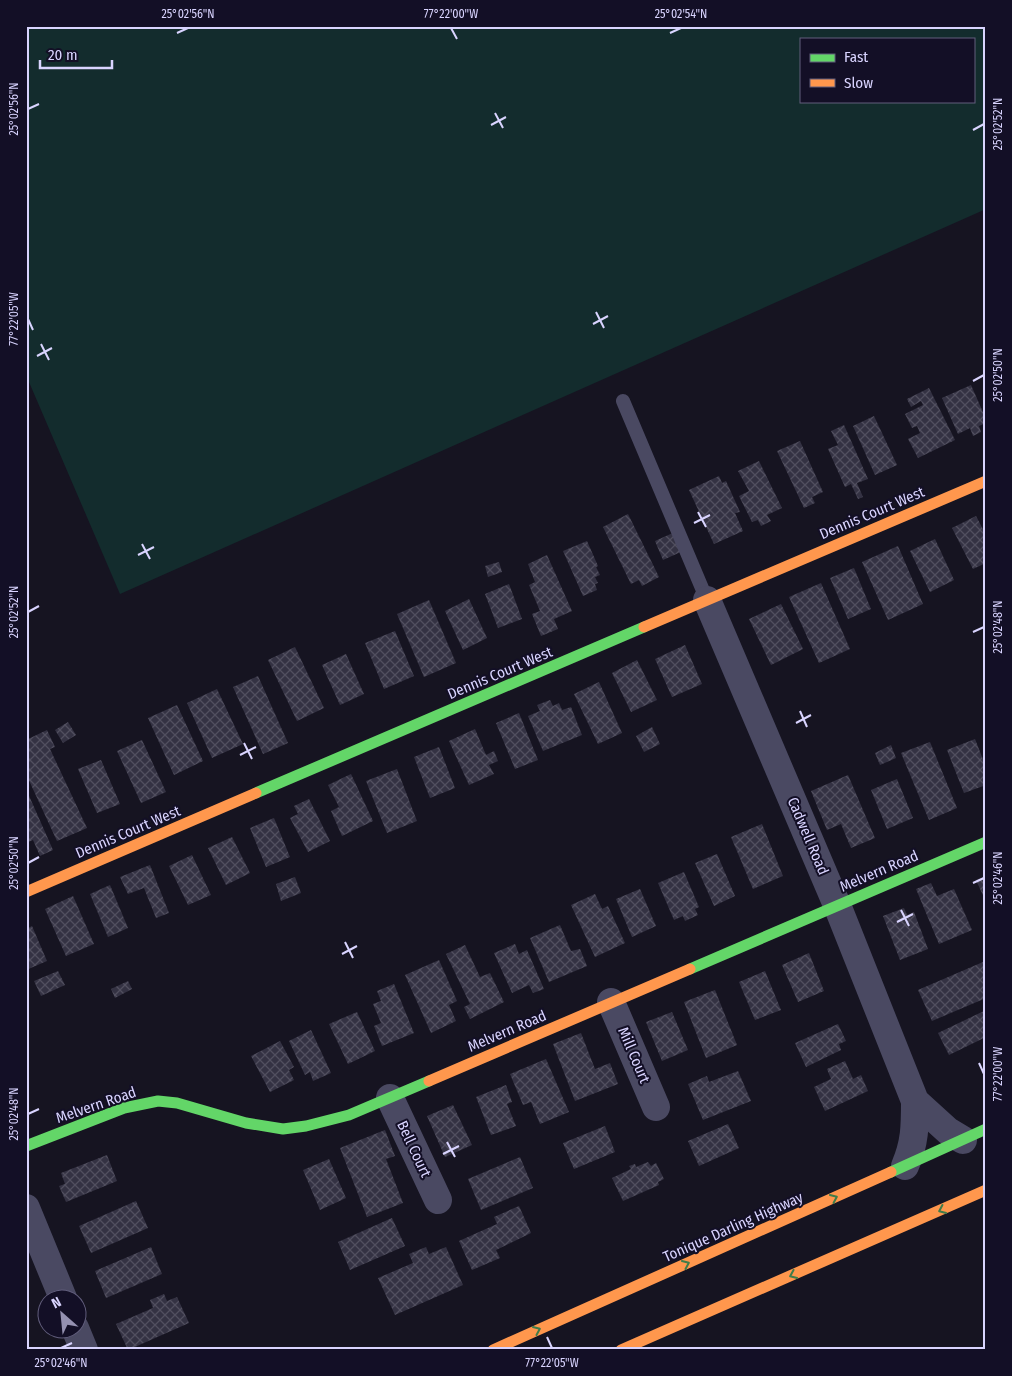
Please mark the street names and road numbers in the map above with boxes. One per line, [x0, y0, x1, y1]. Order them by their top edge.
street label: Dennis Court West [817, 483, 927, 543]
street label: Dennis Court West [445, 643, 555, 703]
street label: Cadwell Road [784, 794, 832, 878]
street label: Dennis Court West [73, 802, 183, 862]
street label: Melvern Road [837, 846, 921, 896]
street label: Melvern Road [465, 1006, 549, 1056]
street label: Mill Court [614, 1024, 654, 1086]
street label: Melvern Road [54, 1083, 138, 1127]
street label: Bell Court [393, 1118, 435, 1180]
street label: Tonique Darling Highway [660, 1188, 806, 1266]

